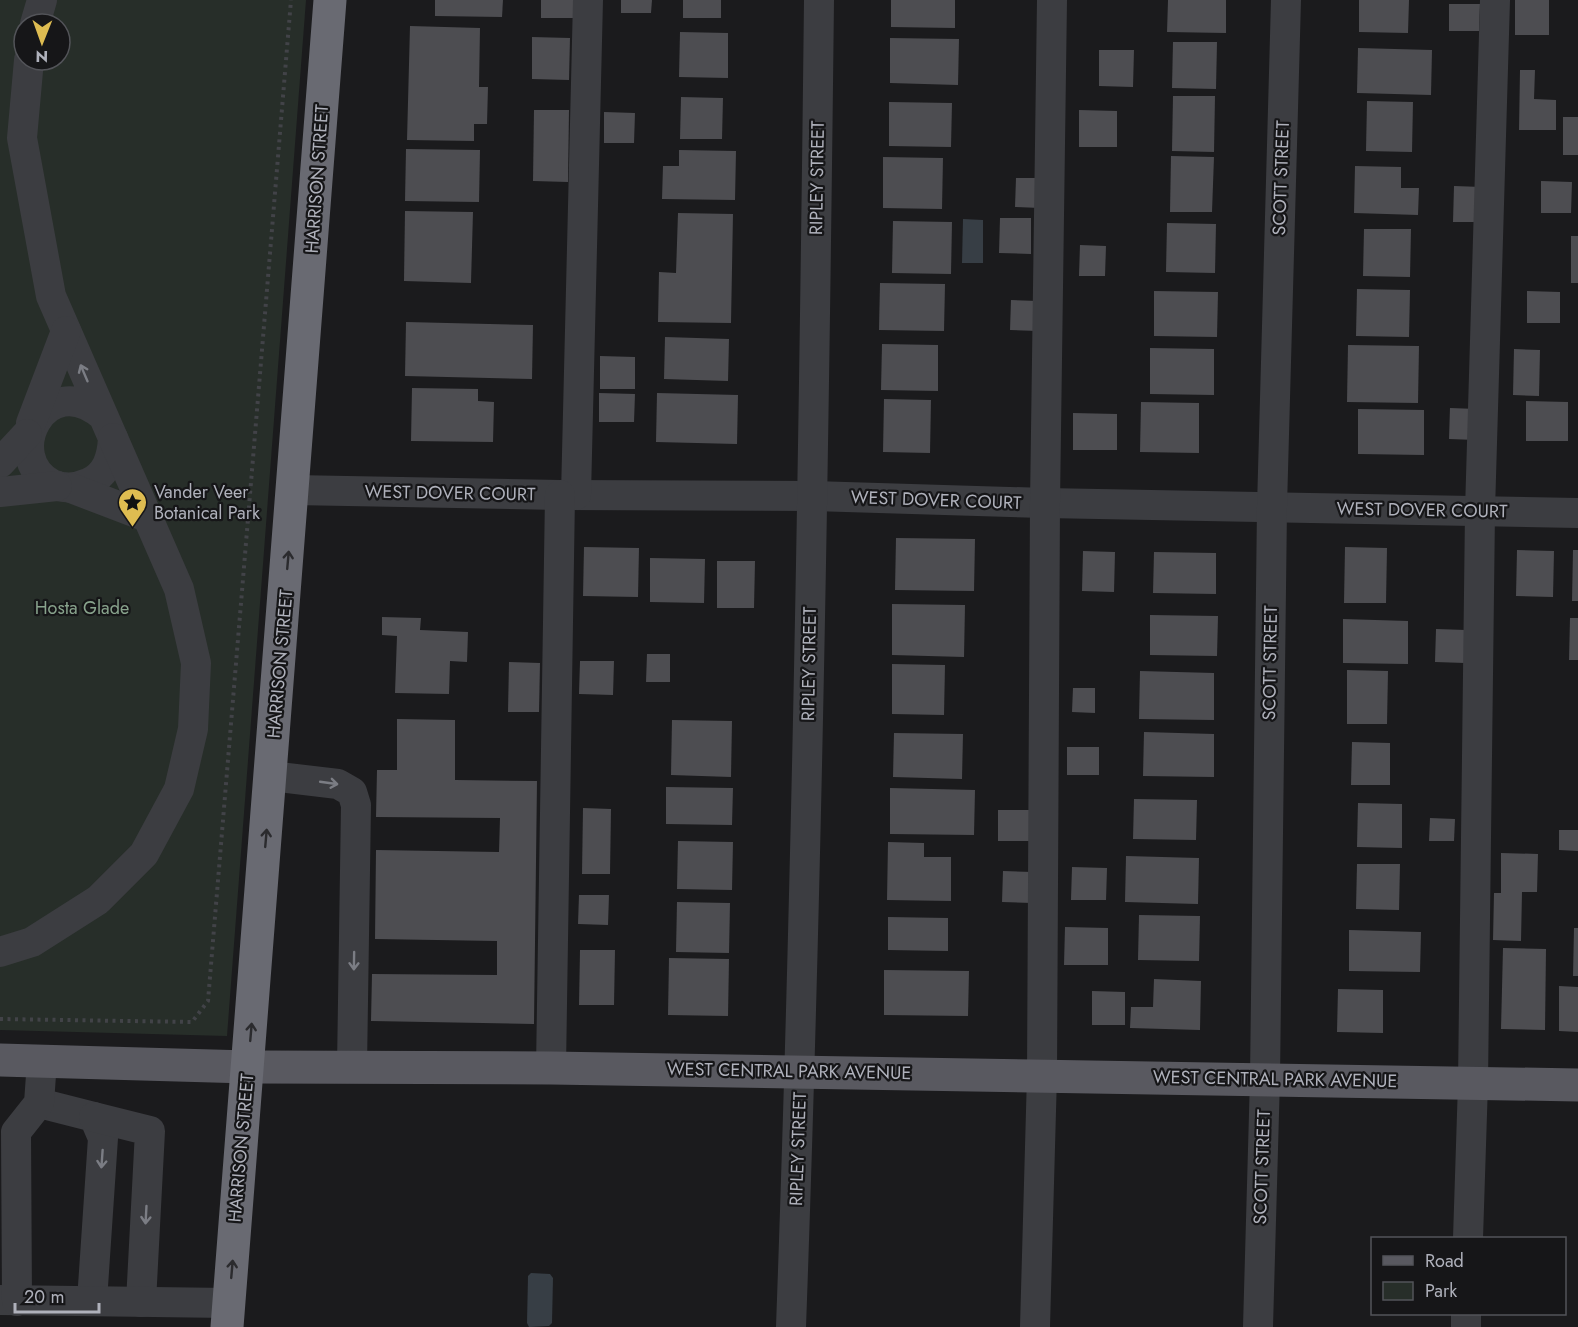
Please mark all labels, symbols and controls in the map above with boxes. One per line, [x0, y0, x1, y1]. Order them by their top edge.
north arrow [12, 12, 72, 72]
text: N [35, 45, 48, 68]
street label: HARRISON STREET [299, 103, 335, 254]
street label: SCOTT STREET [1266, 119, 1296, 236]
street label: RIPLEY STREET [803, 120, 831, 235]
one-way arrow [78, 365, 89, 383]
place label: Vander Veer Botanical Park [154, 479, 260, 526]
street label: WEST DOVER COURT [364, 479, 536, 507]
street label: WEST DOVER COURT [850, 484, 1022, 516]
place icon: Vander Veer Botanical Park [117, 486, 149, 528]
street label: WEST DOVER COURT [1336, 496, 1508, 524]
one-way arrow [283, 550, 294, 570]
street label: HARRISON STREET [261, 588, 300, 739]
park label: Hosta Glade [35, 595, 129, 621]
street label: SCOTT STREET [1256, 605, 1284, 721]
street label: RIPLEY STREET [795, 606, 823, 721]
one-way arrow [318, 778, 338, 789]
one-way arrow [261, 829, 272, 849]
one-way arrow [348, 950, 360, 970]
one-way arrow [245, 1023, 256, 1043]
street label: WEST CENTRAL PARK AVENUE [667, 1056, 911, 1086]
street label: WEST CENTRAL PARK AVENUE [1153, 1064, 1397, 1094]
street label: HARRISON STREET [222, 1072, 261, 1223]
street label: RIPLEY STREET [783, 1091, 813, 1207]
street label: SCOTT STREET [1247, 1108, 1277, 1225]
one-way arrow [96, 1148, 107, 1168]
one-way arrow [141, 1205, 152, 1225]
legend [1371, 1237, 1566, 1315]
text: Road [1425, 1248, 1464, 1274]
one-way arrow [227, 1259, 238, 1279]
scale bar [15, 1276, 99, 1314]
text: Park [1425, 1278, 1457, 1304]
text: 20 m [24, 1284, 64, 1310]

